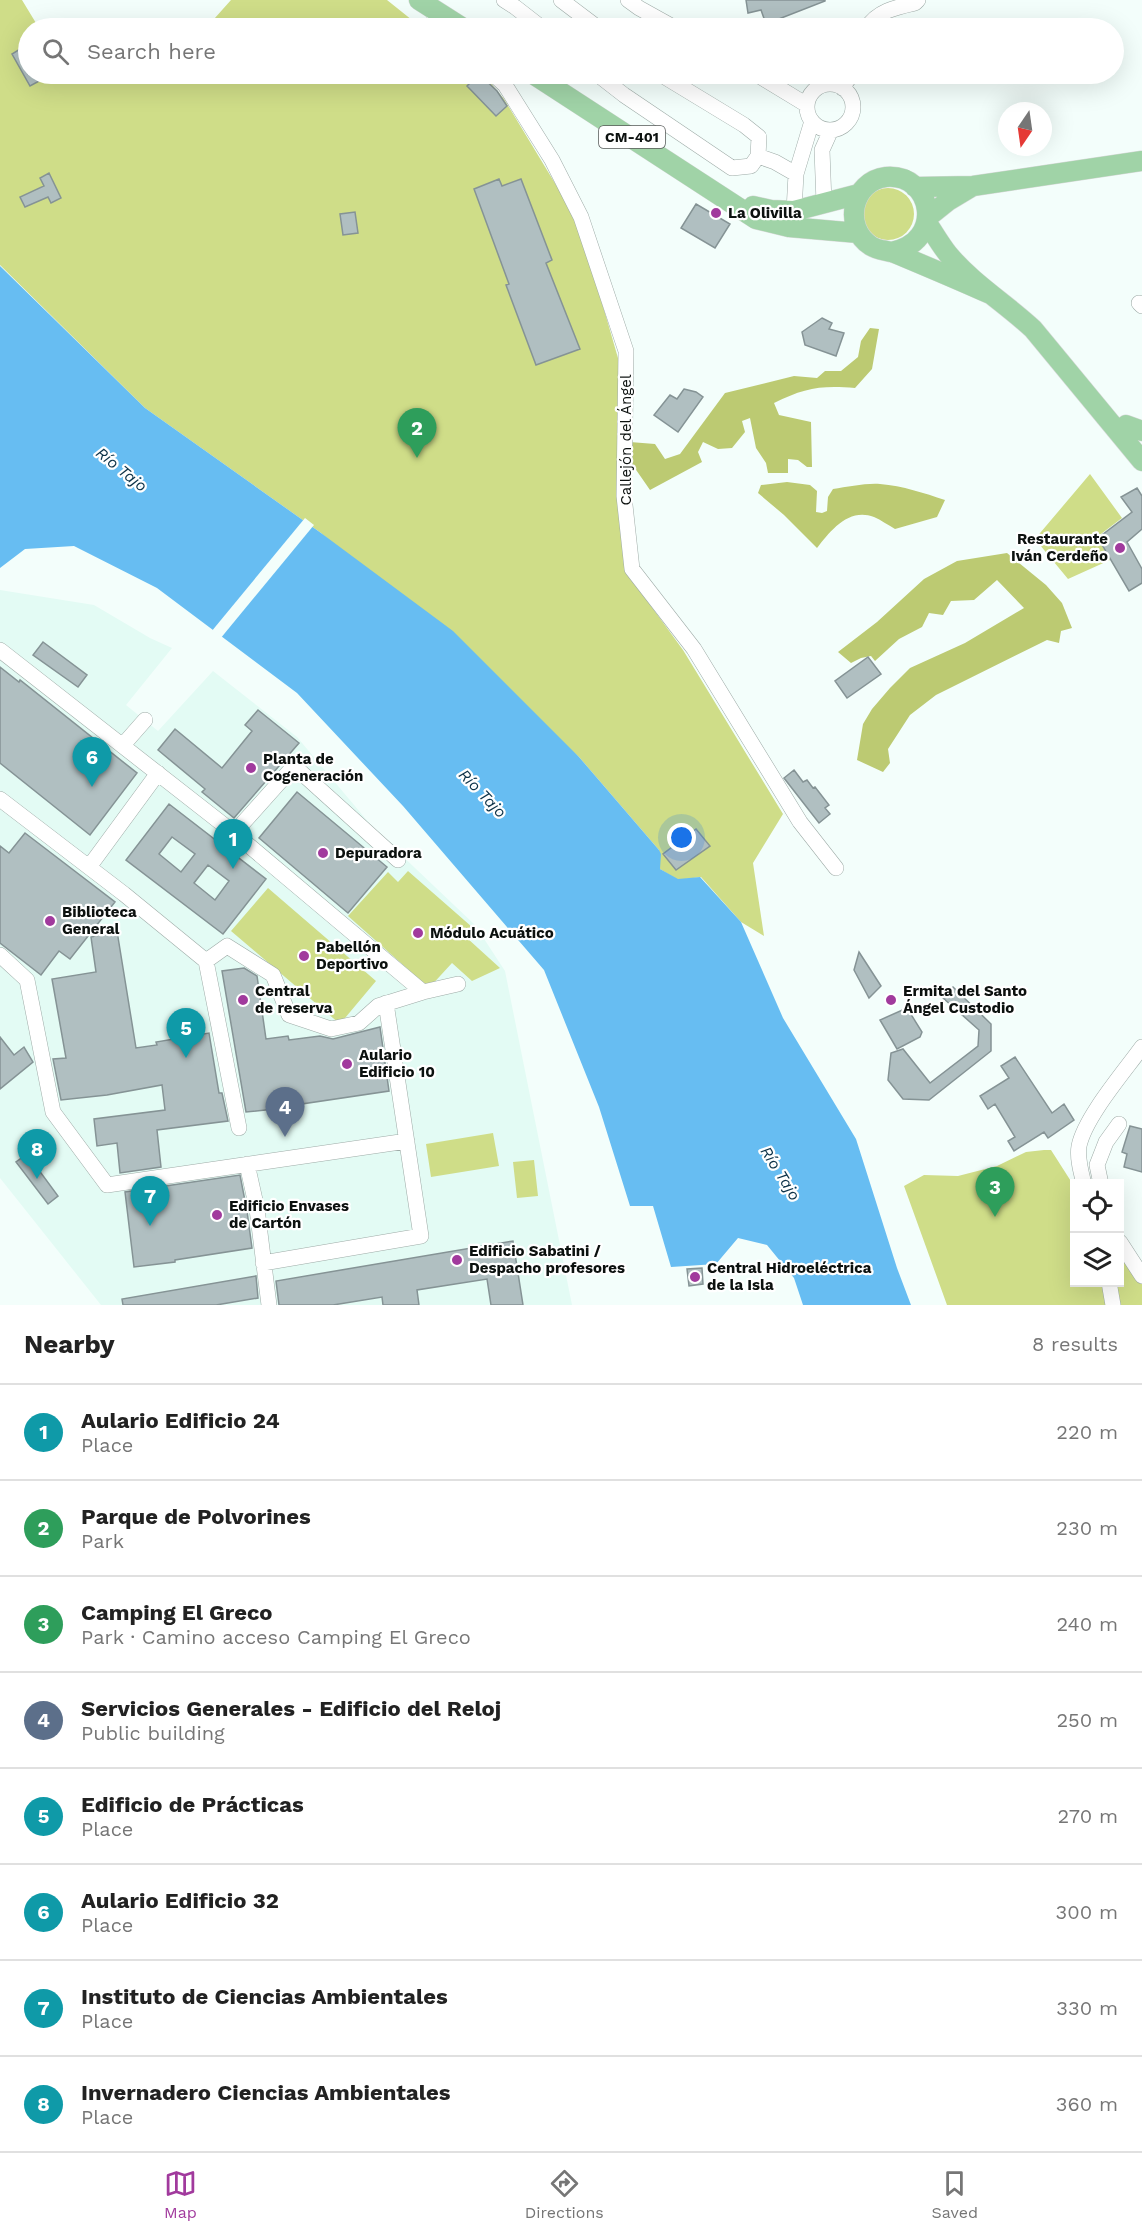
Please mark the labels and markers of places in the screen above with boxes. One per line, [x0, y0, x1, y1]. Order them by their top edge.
place label: La Olivilla [728, 204, 802, 222]
marker: La Olivilla [709, 206, 723, 220]
pin: 2 [398, 408, 436, 458]
place label: Restaurante Iván Cerdeño [1011, 530, 1108, 565]
marker: Restaurante Iván Cerdeño [1113, 541, 1127, 555]
pin: 6 [72, 738, 112, 787]
place label: Planta de Cogeneración [263, 750, 363, 785]
marker: Planta de Cogeneración [244, 761, 258, 775]
pin: 1 [214, 820, 252, 869]
place label: Depuradora [335, 844, 422, 862]
marker: Depuradora [316, 846, 330, 860]
place label: Biblioteca General [62, 903, 137, 938]
marker: Biblioteca General [43, 914, 57, 928]
place label: Módulo Acuático [430, 924, 554, 942]
marker: Módulo Acuático [411, 926, 425, 940]
place label: Pabellón Deportivo [316, 938, 388, 973]
marker: Pabellón Deportivo [297, 949, 311, 963]
place label: Central de reserva [255, 982, 333, 1017]
place label: Ermita del Santo Ángel Custodio [903, 982, 1027, 1017]
marker: Central de reserva [236, 993, 250, 1007]
marker: Ermita del Santo Ángel Custodio [884, 993, 898, 1007]
pin: 5 [166, 1008, 206, 1058]
place label: Aulario Edificio 10 [359, 1046, 435, 1081]
marker: Aulario Edificio 10 [340, 1057, 354, 1071]
pin: 4 [266, 1088, 304, 1137]
pin: 8 [18, 1130, 57, 1179]
pin: 3 [976, 1168, 1014, 1217]
pin: 7 [130, 1176, 170, 1226]
place label: Edificio Envases de Cartón [229, 1197, 349, 1232]
marker: Edificio Envases de Cartón [210, 1208, 224, 1222]
place label: Edificio Sabatini / Despacho profesores [469, 1242, 625, 1277]
marker: Edificio Sabatini / Despacho profesores [450, 1253, 464, 1267]
place label: Central Hidroeléctrica de la Isla [707, 1259, 872, 1294]
marker: Central Hidroeléctrica de la Isla [688, 1270, 702, 1284]

